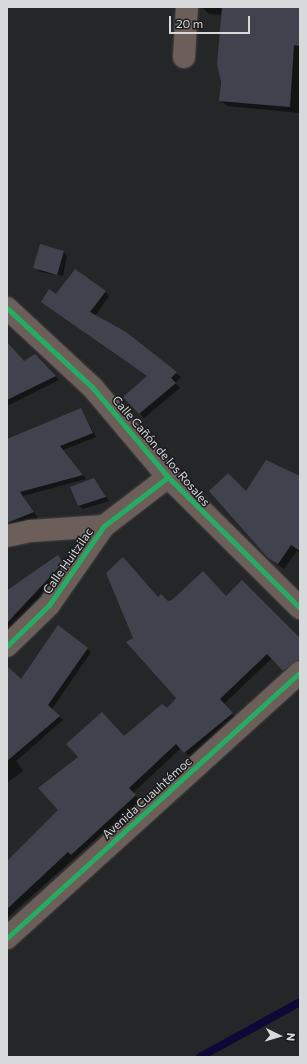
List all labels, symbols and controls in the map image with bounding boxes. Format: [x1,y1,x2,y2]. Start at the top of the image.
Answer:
scale bar [171,8,252,34]
text: 20 m [176,16,203,30]
street label: Calle Cañón de los Rosales [109,393,213,509]
street label: Calle Huitzilac [40,525,96,597]
street label: Avenida Cuauhtémoc [99,754,195,842]
north arrow [259,1016,299,1056]
text: N [285,1032,298,1042]

